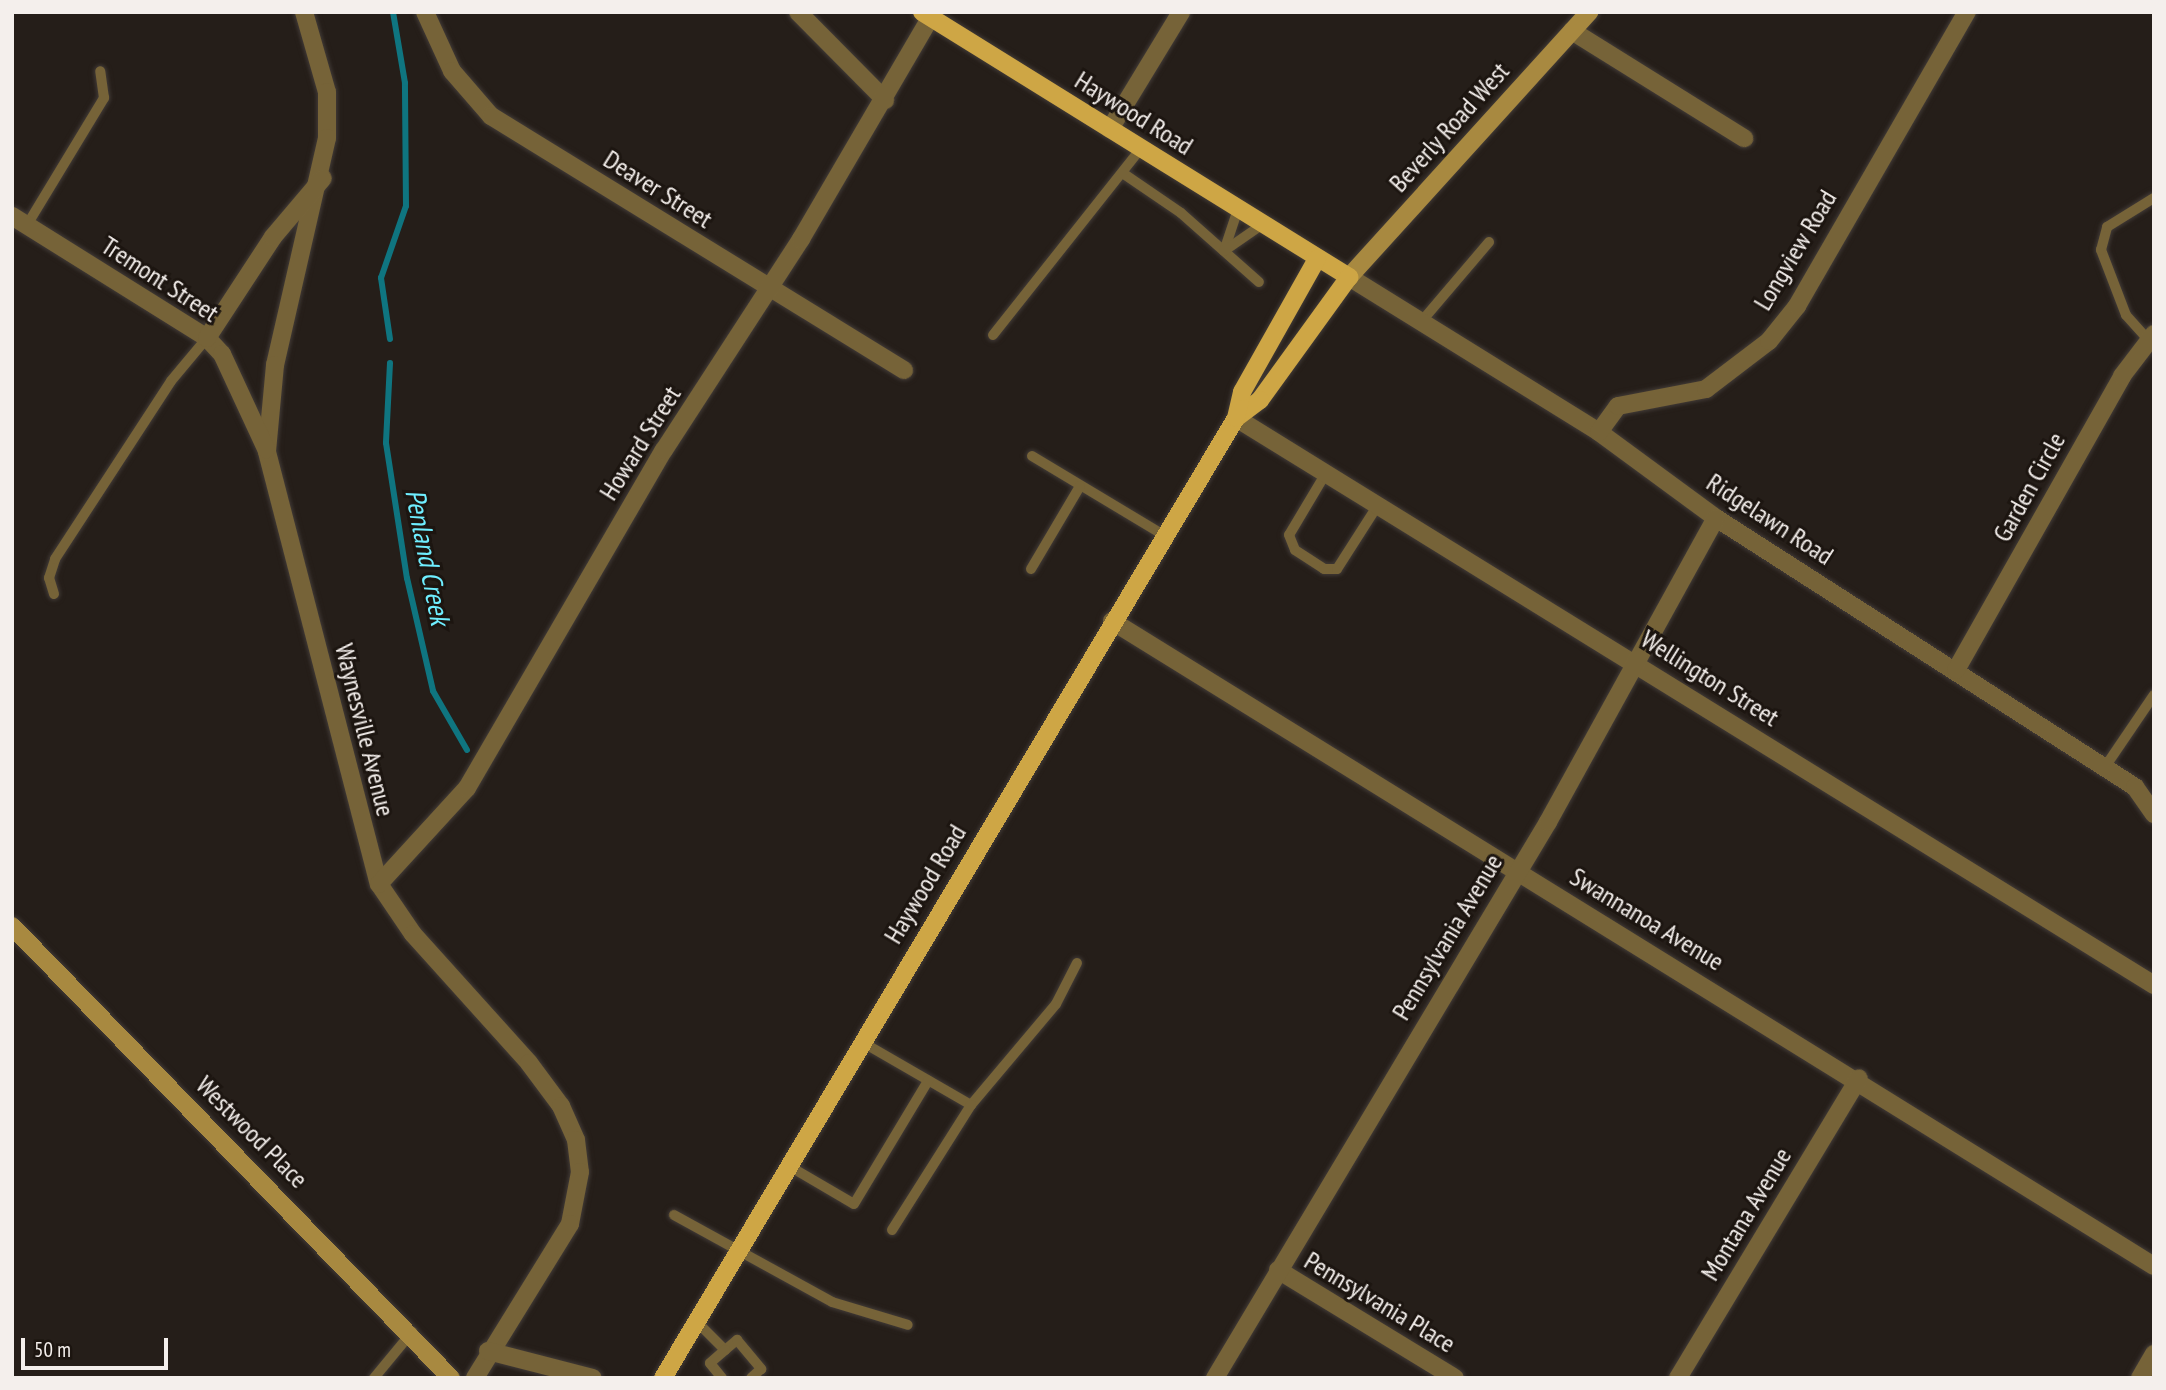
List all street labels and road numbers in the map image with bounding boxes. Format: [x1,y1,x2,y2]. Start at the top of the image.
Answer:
street label: Beverly Road West [1382,55,1516,199]
street label: Haywood Road [1069,65,1199,161]
street label: Deaver Street [598,143,718,235]
street label: Longview Road [1747,184,1843,316]
street label: Tremont Street [96,230,224,328]
street label: Howard Street [593,380,687,506]
street label: Garden Circle [1986,427,2072,547]
street label: Ridgelawn Road [1701,467,1839,571]
street label: Wellington Street [1635,623,1785,733]
street label: Waynesville Avenue [328,640,402,820]
street label: Haywood Road [877,819,973,949]
street label: Pennsylvania Avenue [1385,848,1509,1026]
street label: Swannanoa Avenue [1564,861,1730,977]
street label: Westwood Place [190,1070,314,1194]
street label: Montana Avenue [1694,1142,1798,1286]
street label: Pennsylvania Place [1299,1245,1461,1359]

